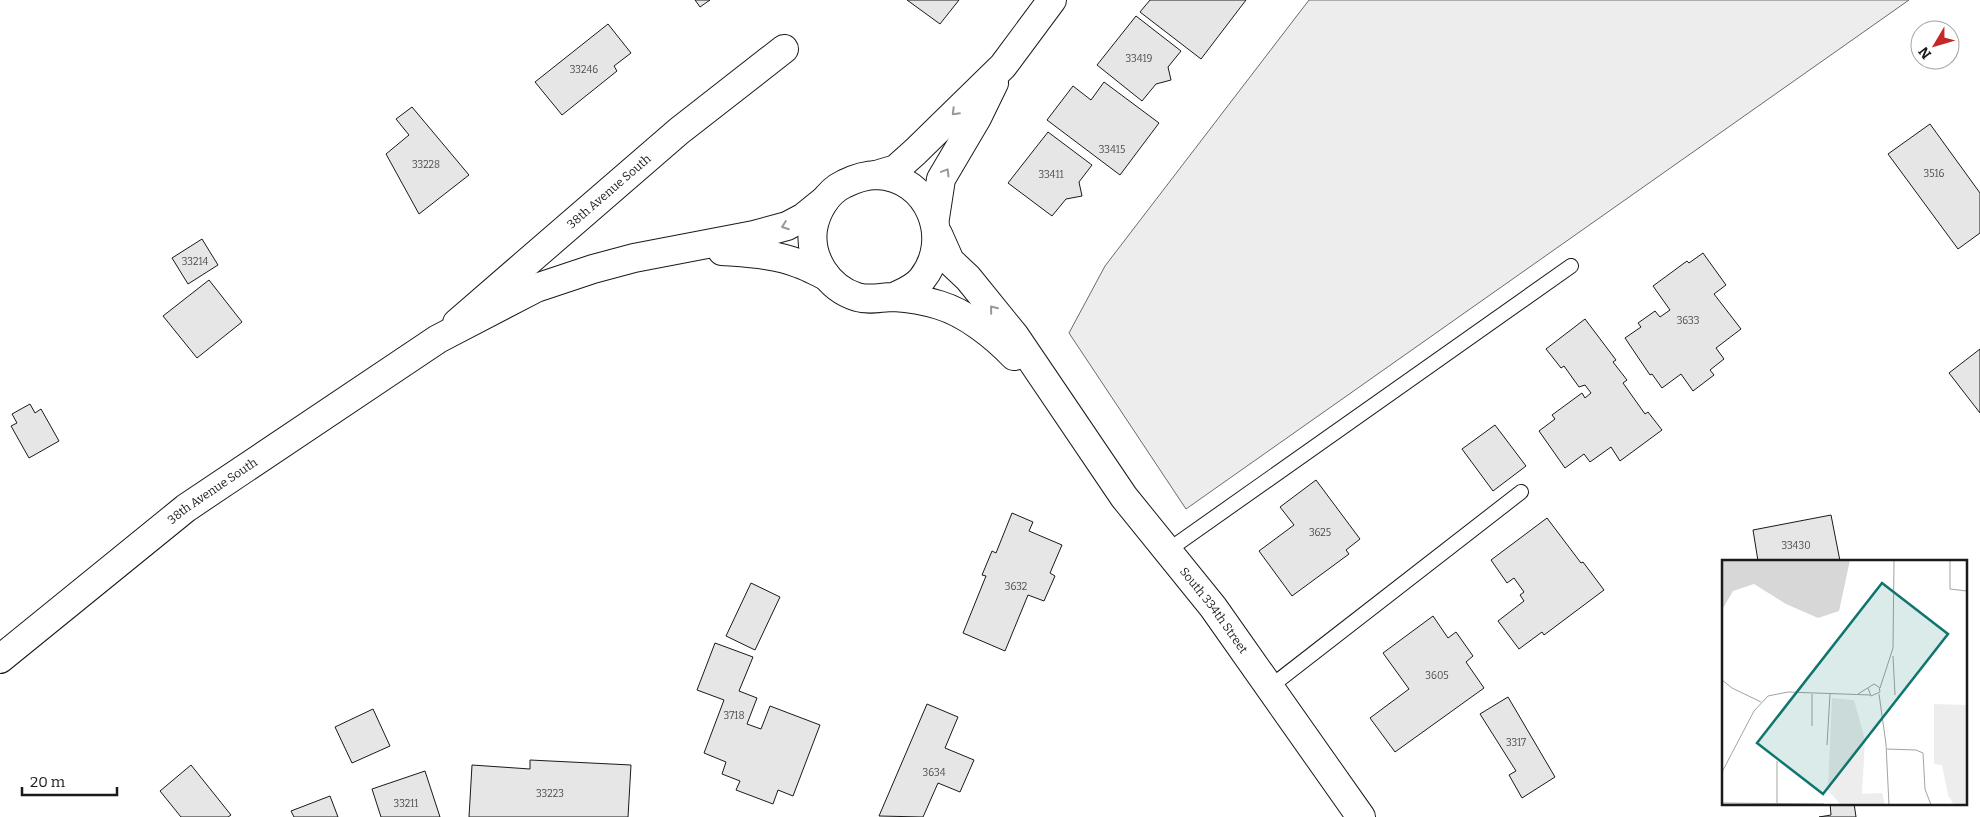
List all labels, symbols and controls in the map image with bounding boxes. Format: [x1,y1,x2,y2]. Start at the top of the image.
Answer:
north arrow [1910,20,1960,70]
text: N [1915,43,1935,62]
house number: 33419 [1126,53,1153,65]
house number: 33246 [570,64,598,76]
one-way arrow [952,106,961,115]
house number: 33415 [1099,144,1125,156]
street label: 38th Avenue South [564,151,654,231]
house number: 33228 [412,159,440,171]
one-way arrow [939,168,949,177]
house number: 3516 [1924,168,1945,180]
house number: 33411 [1038,169,1064,181]
one-way arrow [781,220,789,230]
house number: 33214 [182,256,208,268]
one-way arrow [991,306,999,315]
house number: 3633 [1677,315,1700,327]
street label: 38th Avenue South [165,455,260,527]
house number: 3625 [1309,527,1331,539]
house number: 33430 [1781,540,1811,552]
inset map [1722,560,1968,804]
street label: South 334th Street [1177,565,1251,657]
house number: 3632 [1005,581,1027,593]
house number: 3605 [1425,670,1449,682]
house number: 3718 [724,710,744,722]
house number: 3317 [1506,737,1526,749]
scale bar [22,764,118,796]
house number: 3634 [923,767,946,779]
text: 20 m [30,773,66,791]
house number: 33223 [536,788,564,800]
house number: 33211 [394,798,418,810]

